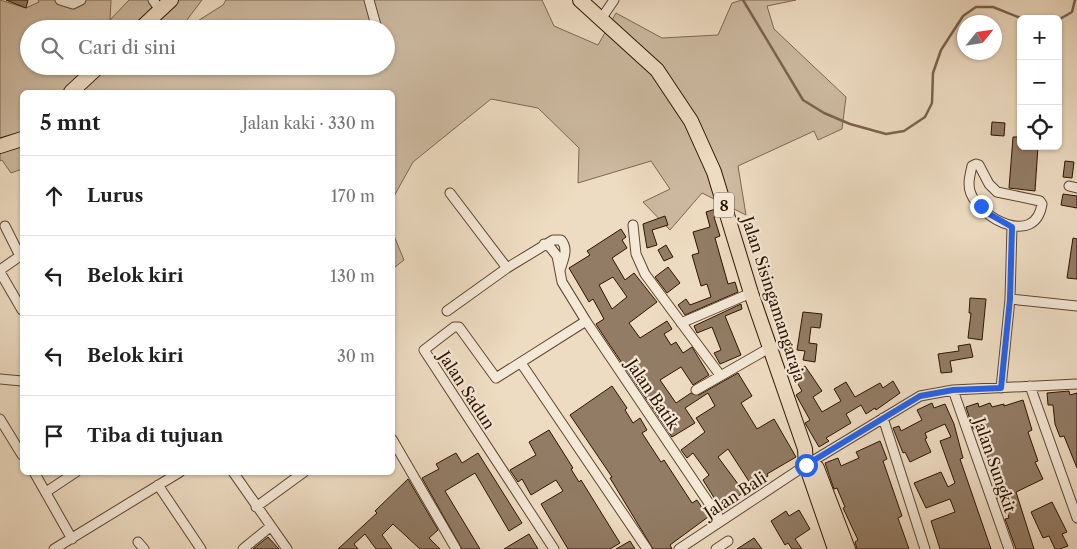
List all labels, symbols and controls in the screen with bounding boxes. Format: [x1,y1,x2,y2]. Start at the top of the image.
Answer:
north arrow [957,15,1002,60]
map controls [1017,15,1062,150]
button: + [1017,15,1062,60]
search box [20,20,395,75]
icon: search [38,34,66,62]
text: Cari di sini [78,36,176,59]
button: − [1017,60,1062,105]
button: locate [1017,105,1062,150]
text: 5 mnt [40,110,101,135]
text: Jalan kaki · 330 m [242,113,375,133]
icon: ahead [40,182,68,210]
text: Lurus [87,184,143,207]
text: 170 m [331,186,375,206]
road number: 8 [714,192,734,218]
route end [970,195,993,218]
street label: Jalan Sisingamangaraja [737,211,810,385]
icon: left [40,262,68,290]
text: Belok kiri [87,264,184,287]
text: 130 m [330,266,375,286]
icon: left [40,342,68,370]
text: Belok kiri [87,344,184,367]
street label: Jalan Sadun [433,345,500,433]
text: 30 m [337,346,375,366]
street label: Jalan Batik [620,352,684,434]
street label: Jalan Sungkit [968,412,1021,515]
icon: arrive [40,422,68,450]
text: Tiba di tujuan [87,424,223,447]
route start [795,454,818,477]
street label: Jalan Bali [697,467,770,524]

